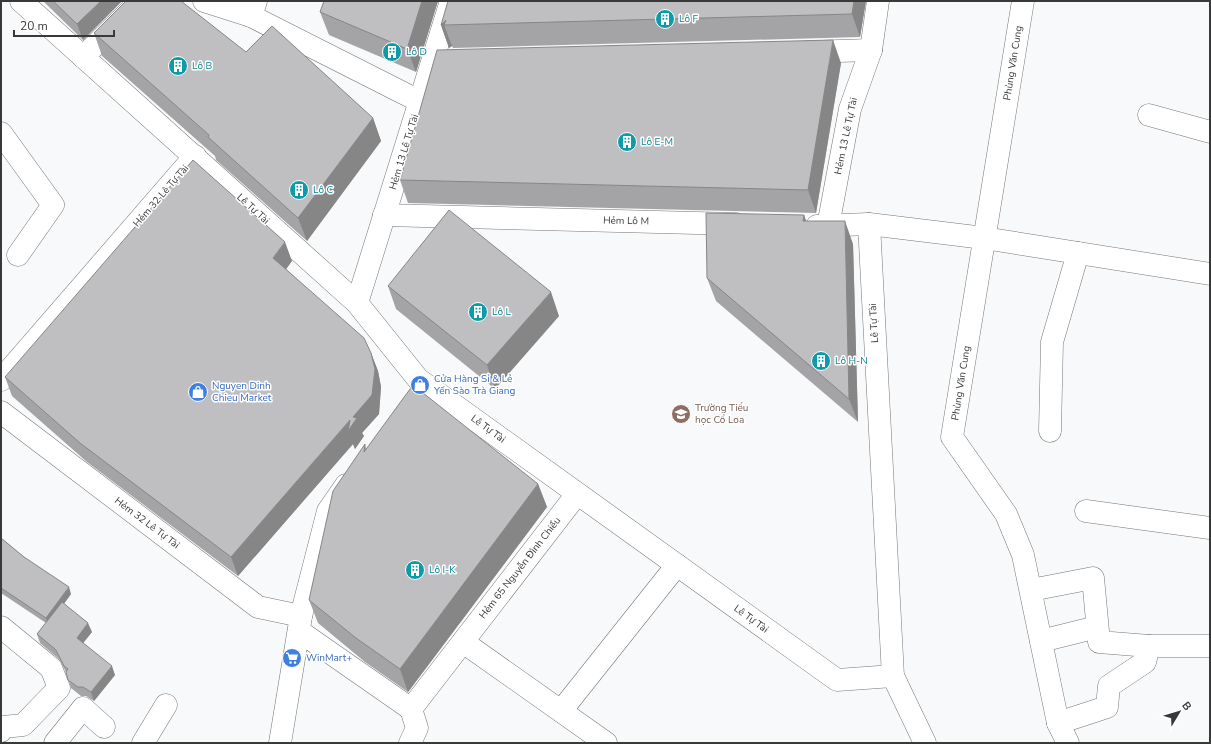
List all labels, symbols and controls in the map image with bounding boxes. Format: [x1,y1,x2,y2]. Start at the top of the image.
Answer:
building icon: Lô F [654,8,676,30]
scale bar [14,12,114,38]
place label: Lô F [679,12,699,26]
text: 20 m [20,18,48,34]
street label: Phùng Văn Cung [1000,25,1026,101]
building icon: Lô D [381,41,403,63]
place label: Lô D [406,45,427,59]
building icon: Lô B [167,55,189,77]
place label: Lô B [192,59,213,73]
street label: Hẻm 13 Lê Tự Tài [831,96,861,176]
street label: Hẻm 13 Lê Tự Tài [386,113,422,191]
building icon: Lô E-M [616,131,638,153]
place label: Lô E-M [641,135,673,149]
street label: Hẻm 32 Lê Tự Tài [130,162,192,230]
building icon: Lô C [288,179,310,201]
place label: Lô C [313,183,334,197]
street label: Lê Tự Tài [234,191,272,227]
street label: Hẻm Lô M [603,214,649,228]
building icon: Lô L [467,301,489,323]
street label: Lê Tự Tài [866,303,882,343]
place label: Lô L [492,305,512,319]
street label: Phùng Văn Cung [948,345,974,421]
building icon: Lô H-N [810,350,832,372]
place label: Lô H-N [835,354,868,368]
place label: Cửa Hàng Sỉ & Lẻ Yến Sào Trà Giang [433,372,516,398]
shop icon: Cửa Hàng Sỉ & Lẻ Yến Sào Trà Giang [409,374,431,396]
place label: Nguyen Dinh Chieu Market [212,379,272,405]
shop icon: Nguyen Dinh Chieu Market [187,381,209,403]
place label: Trường Tiểu học Cổ Loa [695,401,748,427]
school or university icon: Trường Tiểu học Cổ Loa [670,403,692,425]
street label: Lê Tự Tài [468,412,508,446]
street label: Hẻm 32 Lê Tự Tài [112,494,182,552]
street label: Hẻm 65 Nguyễn Đình Chiểu [476,514,564,622]
building icon: Lô I-K [404,559,426,581]
place label: Lô I-K [429,563,456,577]
street label: Lê Tự Tài [731,602,771,636]
supermarket icon: WinMart+ [281,647,303,669]
place label: WinMart+ [306,651,352,665]
north arrow [1159,692,1199,732]
text: B [1178,699,1195,714]

